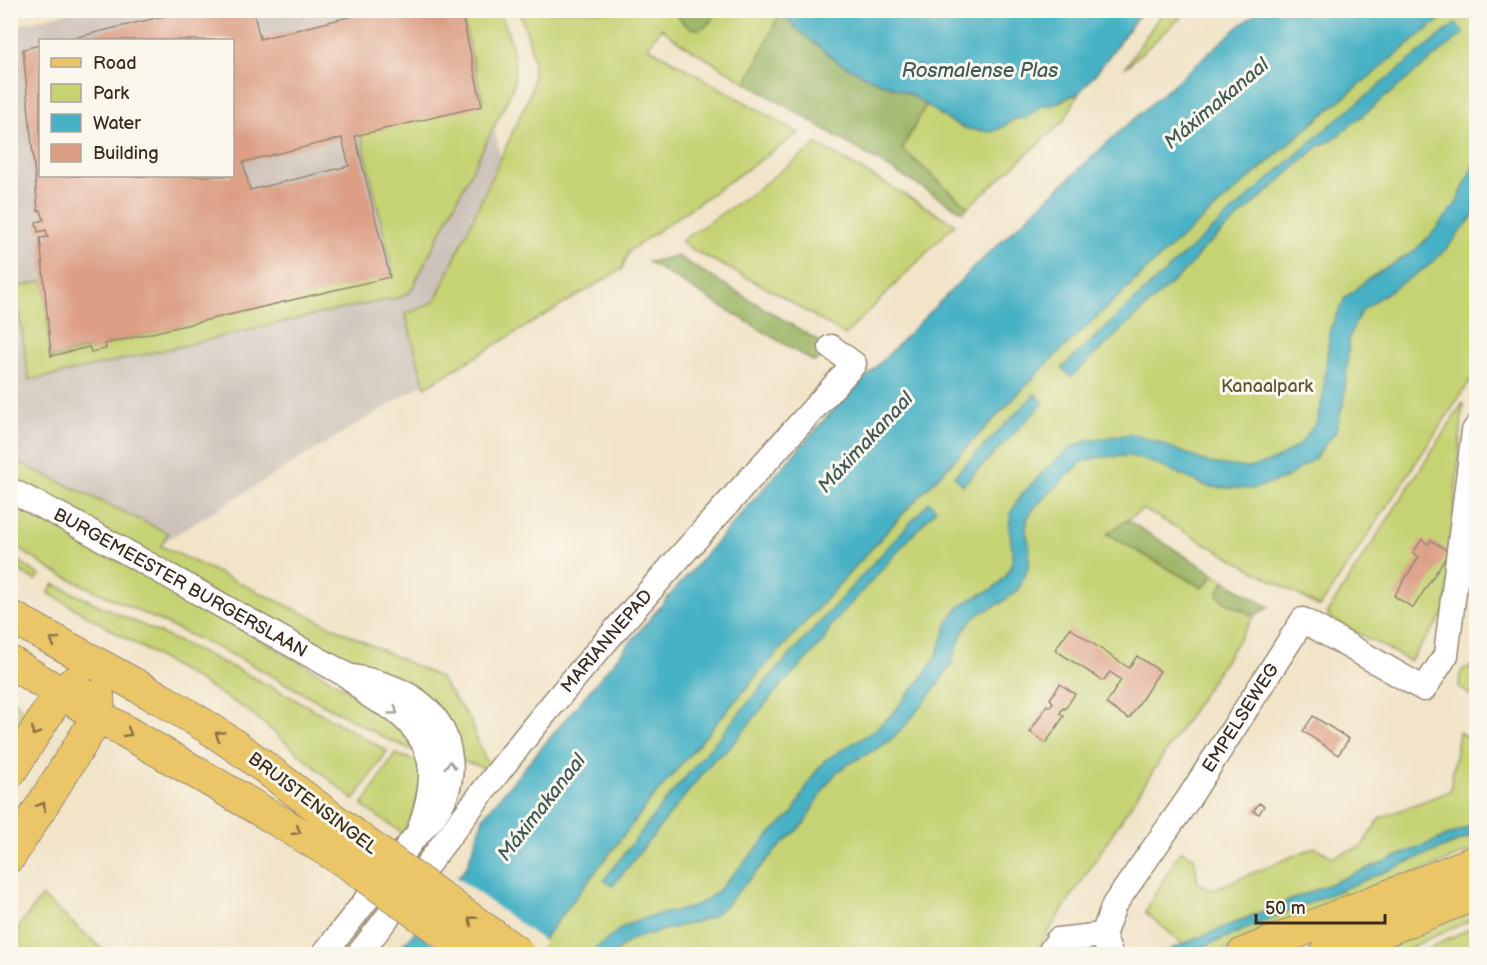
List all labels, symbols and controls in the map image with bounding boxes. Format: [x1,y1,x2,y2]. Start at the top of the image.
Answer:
legend [39,39,234,177]
water label: Máximakanaal [1159,52,1275,155]
text: Road [93,53,137,74]
water label: Rosmalense Plas [902,59,1058,83]
text: Park [93,83,129,104]
text: Water [93,113,141,134]
text: Building [93,143,159,164]
park label: Kanaalpark [1221,376,1313,397]
water label: Máximakanaal [813,386,920,498]
street label: BURGEMEESTER BURGERSLAAN [50,504,311,662]
street label: MARIANNEPAD [557,586,657,697]
one-way arrow [50,637,60,648]
street label: EMPELSEWEG [1198,660,1283,777]
one-way arrow [388,704,399,715]
one-way arrow [32,726,43,737]
one-way arrow [122,726,132,737]
one-way arrow [215,731,226,742]
street label: BRUISTENSINGEL [244,748,382,859]
water label: Máximakanaal [492,748,592,866]
one-way arrow [444,760,456,769]
one-way arrow [34,802,46,812]
one-way arrow [291,824,301,836]
scale bar [1256,887,1385,925]
text: 50 m [1265,898,1306,919]
one-way arrow [467,916,478,927]

